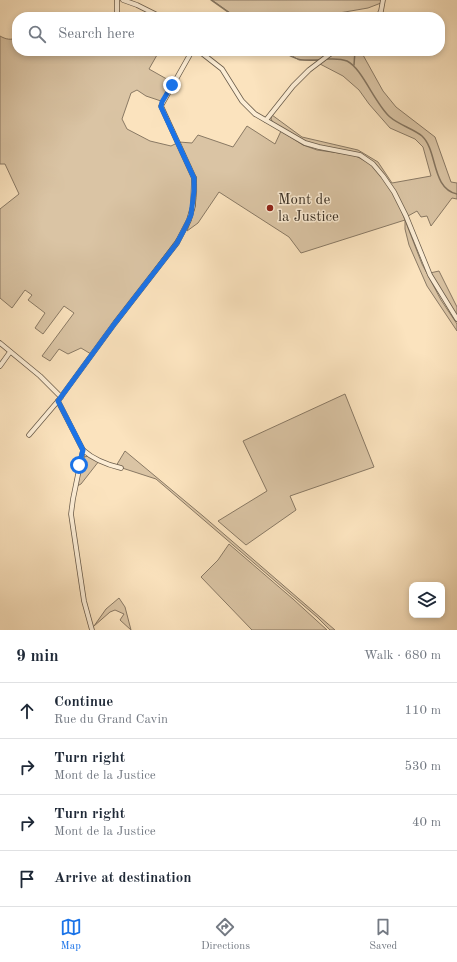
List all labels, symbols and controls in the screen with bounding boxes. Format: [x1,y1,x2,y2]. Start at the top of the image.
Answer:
search box [12,12,445,56]
icon: search [26,23,48,45]
text: Search here [58,27,135,42]
route end [163,76,181,94]
place label: Mont de la Justice [278,193,339,225]
marker: Mont de la Justice [265,203,275,213]
route start [70,456,88,474]
map controls [409,582,445,618]
button: layers [409,582,445,618]
text: 9 min [16,648,59,665]
text: Walk · 680 m [364,649,441,662]
text: Continue [54,695,113,710]
icon: ahead [16,700,38,722]
text: 110 m [404,704,441,717]
text: Rue du Grand Cavin [54,713,168,726]
text: Turn right [54,751,125,766]
icon: right [16,756,38,778]
text: 530 m [404,760,441,773]
text: Mont de la Justice [54,769,156,782]
text: Turn right [54,807,125,822]
icon: right [16,812,38,834]
text: 40 m [412,816,441,829]
text: Mont de la Justice [54,825,156,838]
icon: arrive [16,868,38,890]
text: Arrive at destination [54,871,192,886]
tab: Map [60,916,82,954]
tab: Directions [201,916,250,954]
tab: Saved [369,916,397,954]

